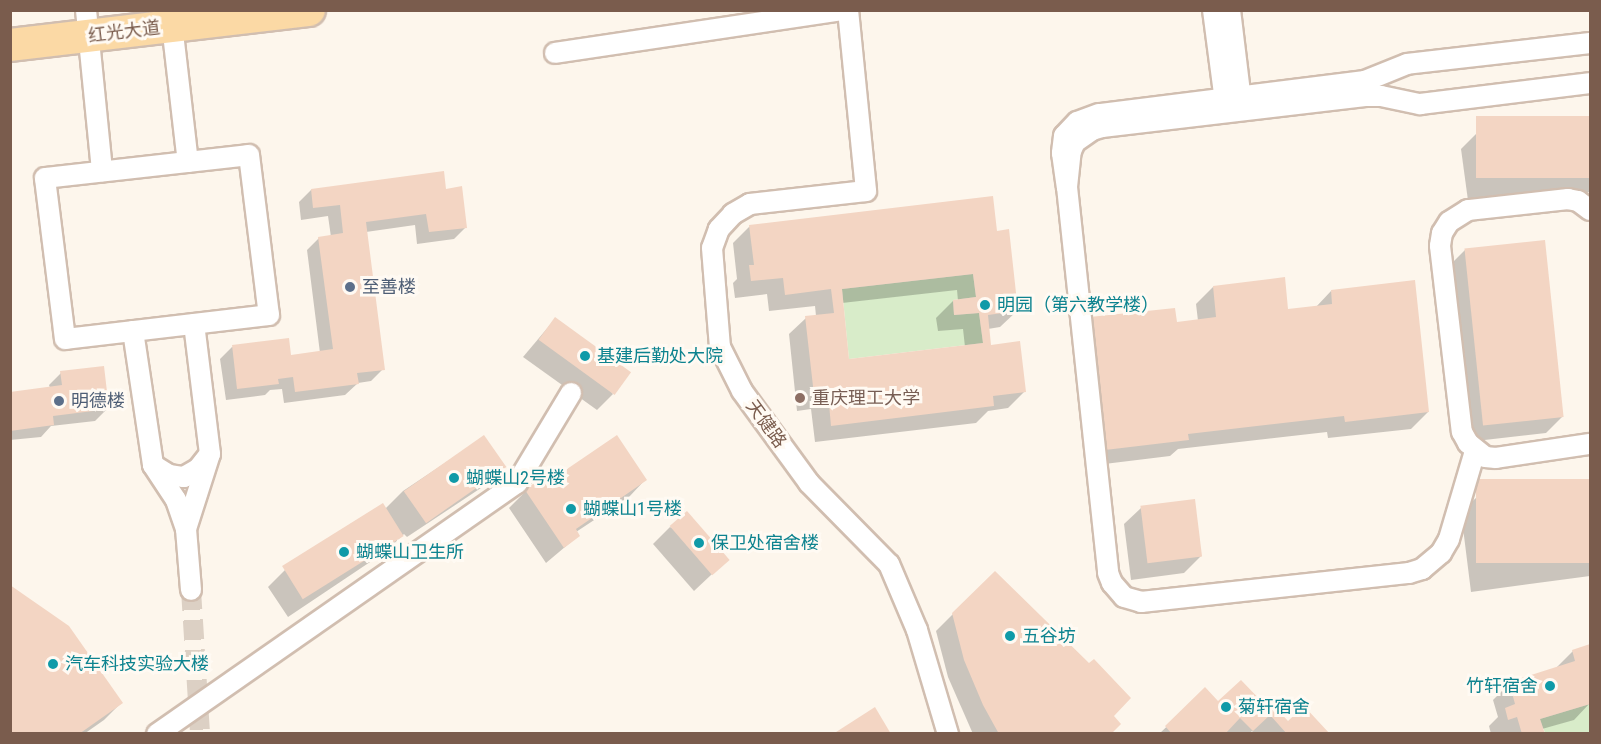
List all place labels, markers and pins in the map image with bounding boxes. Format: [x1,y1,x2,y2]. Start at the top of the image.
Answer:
place label: 至善楼 [362,276,416,298]
marker: 至善楼 [343,280,357,294]
place label: 明园（第六教学楼） [997,294,1159,316]
marker: 明园（第六教学楼） [978,298,992,312]
place label: 基建后勤处大院 [597,345,723,367]
marker: 基建后勤处大院 [578,349,592,363]
place label: 重庆理工大学 [812,387,920,409]
place label: 明德楼 [71,390,125,412]
marker: 重庆理工大学 [793,391,807,405]
marker: 明德楼 [52,394,66,408]
place label: 蝴蝶山2号楼 [466,467,565,489]
marker: 蝴蝶山2号楼 [447,471,461,485]
place label: 蝴蝶山1号楼 [583,498,682,520]
marker: 蝴蝶山1号楼 [564,502,578,516]
place label: 保卫处宿舍楼 [711,532,819,554]
marker: 保卫处宿舍楼 [692,536,706,550]
place label: 蝴蝶山卫生所 [356,541,464,563]
marker: 蝴蝶山卫生所 [337,545,351,559]
place label: 五谷坊 [1022,625,1076,647]
marker: 五谷坊 [1003,629,1017,643]
place label: 汽车科技实验大楼 [65,653,209,675]
marker: 汽车科技实验大楼 [46,657,60,671]
place label: 竹轩宿舍 [1466,675,1538,697]
marker: 竹轩宿舍 [1543,679,1557,693]
place label: 菊轩宿舍 [1238,696,1310,718]
marker: 菊轩宿舍 [1219,700,1233,714]

